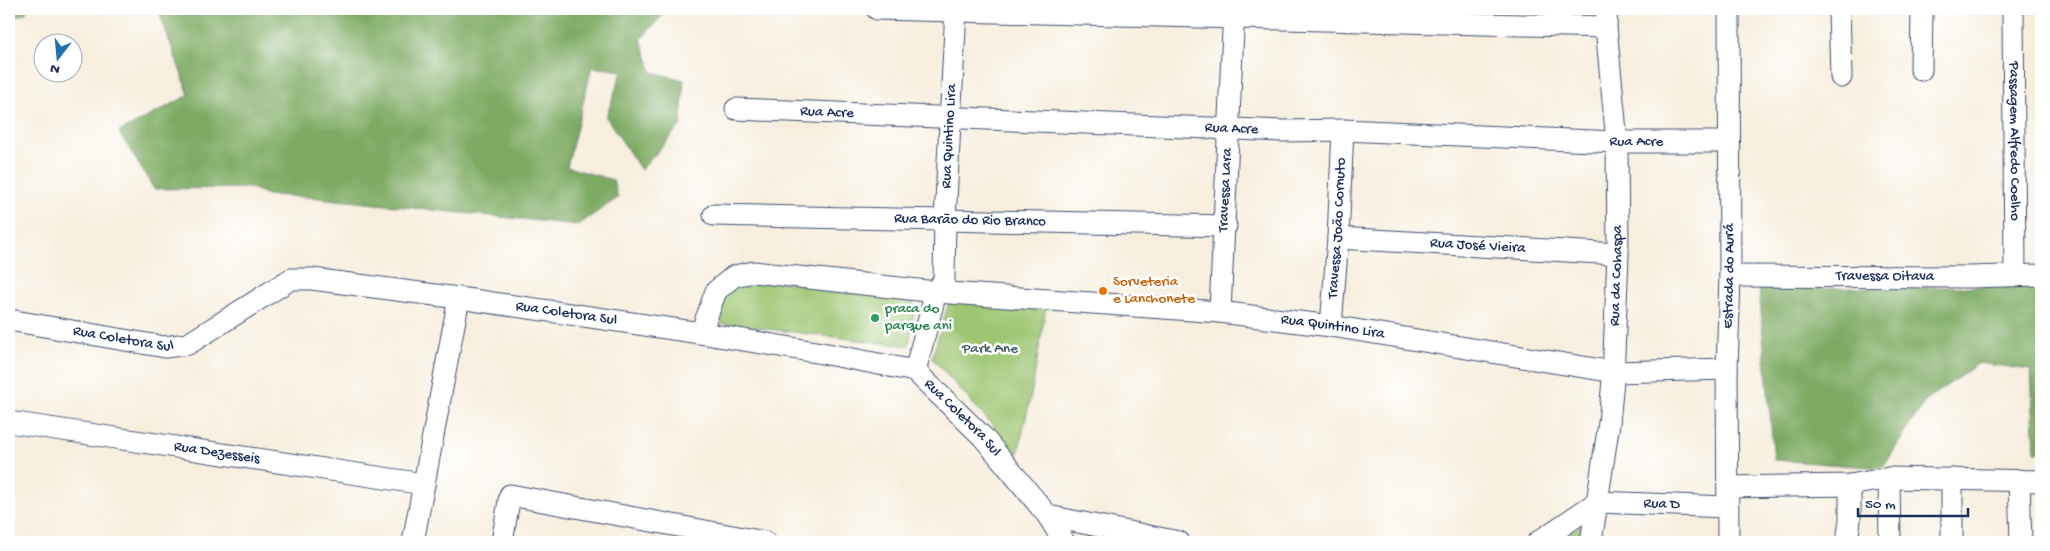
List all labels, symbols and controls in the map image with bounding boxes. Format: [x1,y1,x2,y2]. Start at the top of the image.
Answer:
north arrow [32,32,82,82]
text: N [48,59,62,78]
street label: Passagem Alfredo Coelho [2004,60,2024,221]
street label: Rua Quintino Lira [938,83,961,189]
street label: Rua Acre [800,103,854,123]
street label: Rua Acre [1204,119,1259,139]
street label: Rua Acre [1609,133,1663,151]
street label: Travessa Lara [1215,147,1237,234]
street label: Travessa João Cornuto [1324,157,1351,301]
street label: Rua Barão do Rio Branco [894,210,1046,231]
street label: Estrada do Aurá [1719,223,1739,329]
street label: Rua da Cohaspa [1606,224,1627,326]
street label: Rua José Vieira [1430,234,1527,258]
street label: Travessa Oitava [1835,267,1935,286]
place label: Sorveteria e Lanchonete [1113,273,1195,308]
marker: Sorveteria e Lanchonete [1097,285,1109,297]
street label: Rua Coletora Sul [514,297,618,330]
place label: praca do parque ani [884,300,952,335]
street label: Rua Quintino Lira [1280,311,1387,344]
marker: praca do parque ani [869,312,881,324]
street label: Rua Coletora Sul [71,322,175,356]
park label: Park Ane [961,340,1018,358]
street label: Rua Coletora Sul [920,375,1005,460]
street label: Rua Dezesseis [173,438,261,468]
scale bar [1858,486,1968,518]
street label: Rua D [1643,495,1681,514]
text: 50 m [1865,496,1896,514]

